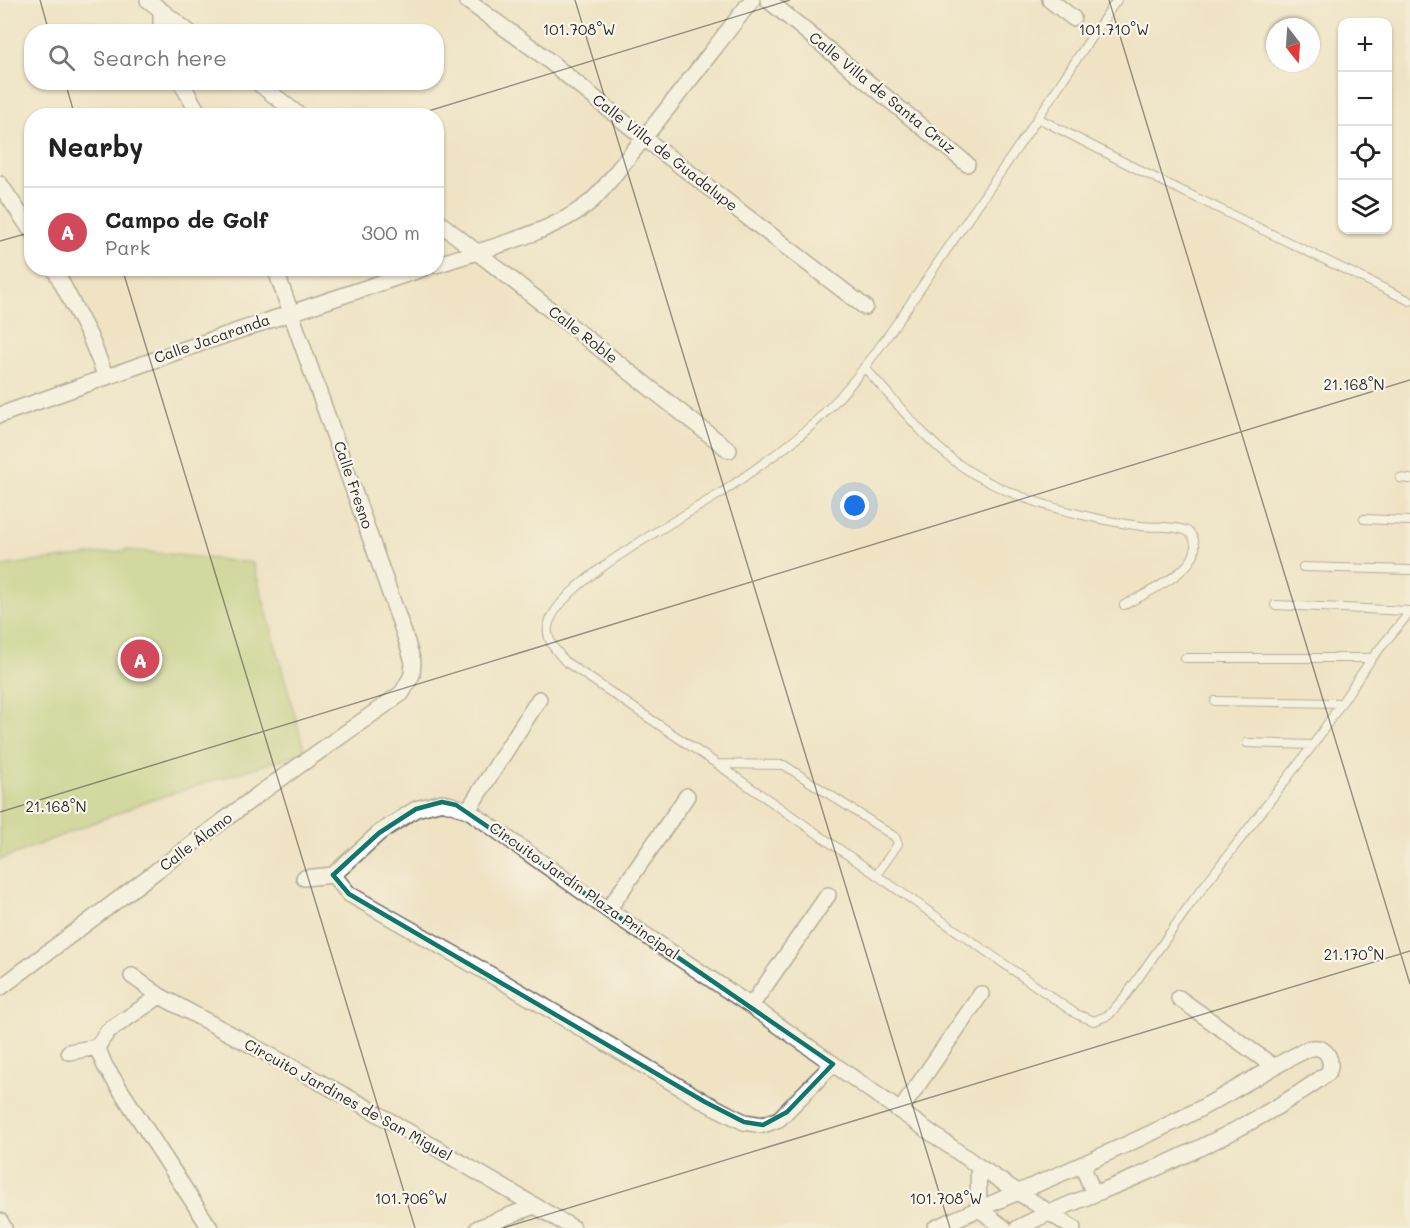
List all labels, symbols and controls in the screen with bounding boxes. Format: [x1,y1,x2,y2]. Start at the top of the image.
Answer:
north arrow [1266,18,1320,72]
map controls [1338,18,1392,234]
button: + [1338,18,1392,72]
text: 101.708°W [543,19,615,39]
text: 101.710°W [1079,19,1149,39]
search box [24,24,444,90]
street label: Calle Villa de Santa Cruz [805,27,960,158]
icon: search [45,41,78,74]
text: Search here [93,43,227,72]
button: − [1338,72,1392,126]
street label: Calle Villa de Guadalupe [589,89,742,215]
button: locate [1338,126,1392,180]
text: Nearby [48,130,143,164]
button: layers [1338,180,1392,234]
text: Campo de Golf [105,205,268,234]
text: A [61,219,74,245]
text: 300 m [361,219,420,245]
text: Park [105,234,150,260]
street label: Calle Roble [545,301,622,368]
street label: Calle Jacaranda [151,309,272,367]
text: 21.168°N [1323,374,1385,394]
street label: Calle Fresno [330,438,378,531]
your location [840,491,869,520]
pin: A [120,636,160,682]
text: 21.168°N [25,796,87,816]
street label: Calle Álamo [155,807,236,875]
street label: Circuito Jardín Plaza Principal [486,817,683,964]
text: 21.170°N [1324,944,1384,964]
street label: Circuito Jardines de San Miguel [241,1034,456,1165]
text: 101.706°W [375,1188,447,1208]
text: 101.708°W [910,1188,982,1208]

